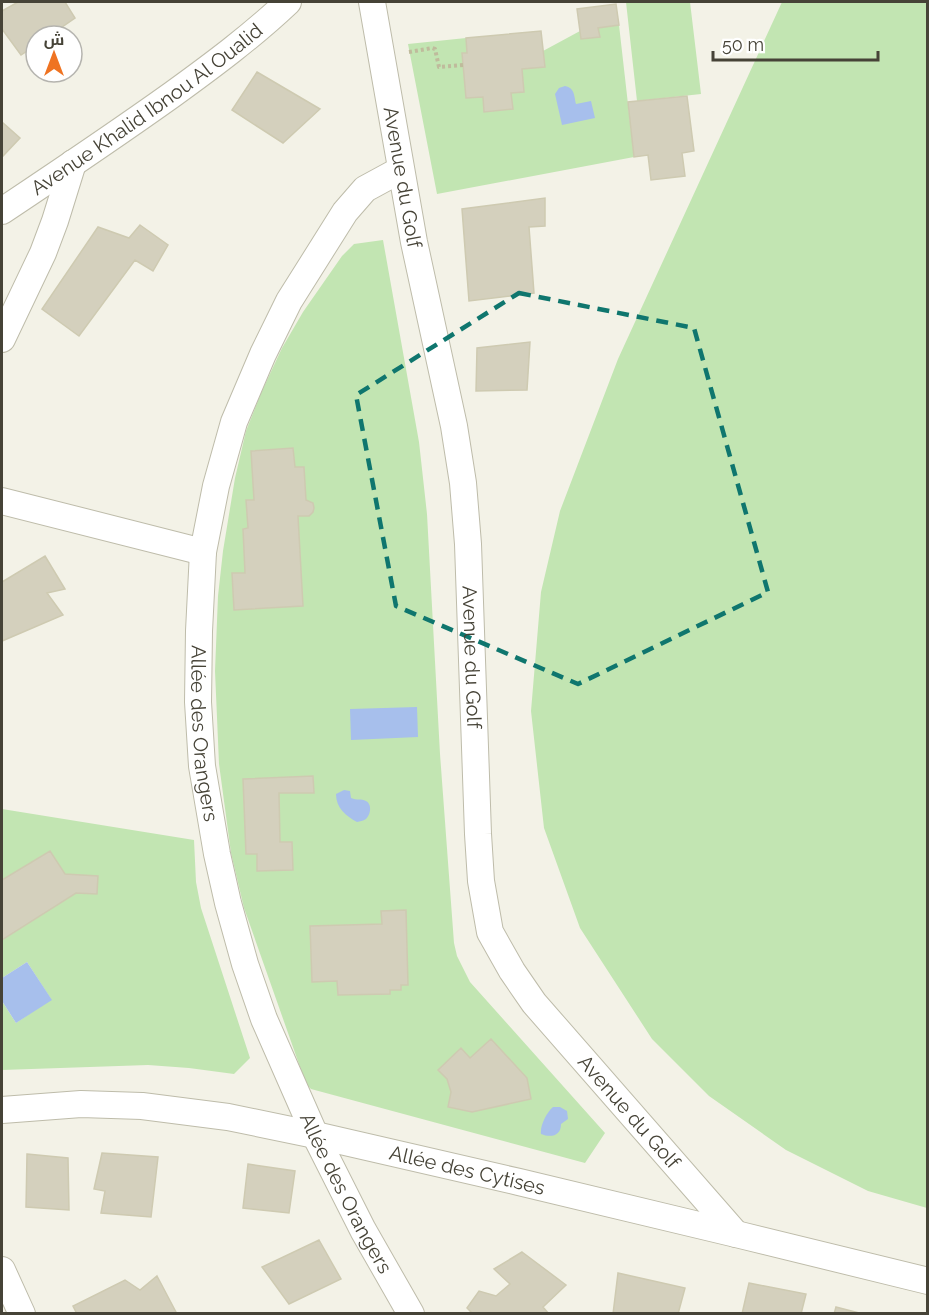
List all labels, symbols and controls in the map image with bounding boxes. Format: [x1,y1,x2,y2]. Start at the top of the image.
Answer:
street label: Avenue Khalid Ibnou Al Oualid [26,18,267,200]
north arrow [24,24,84,84]
scale bar [713,24,878,62]
text: ش [44,30,64,49]
text: 50 m [722,34,764,55]
street label: Avenue du Golf [379,105,427,252]
street label: Avenue du Golf [457,585,486,730]
street label: Allée des Orangers [186,645,223,824]
street label: Avenue du Golf [573,1050,686,1175]
street label: Allée des Orangers [295,1109,397,1278]
street label: Allée des Cytises [387,1141,547,1200]

